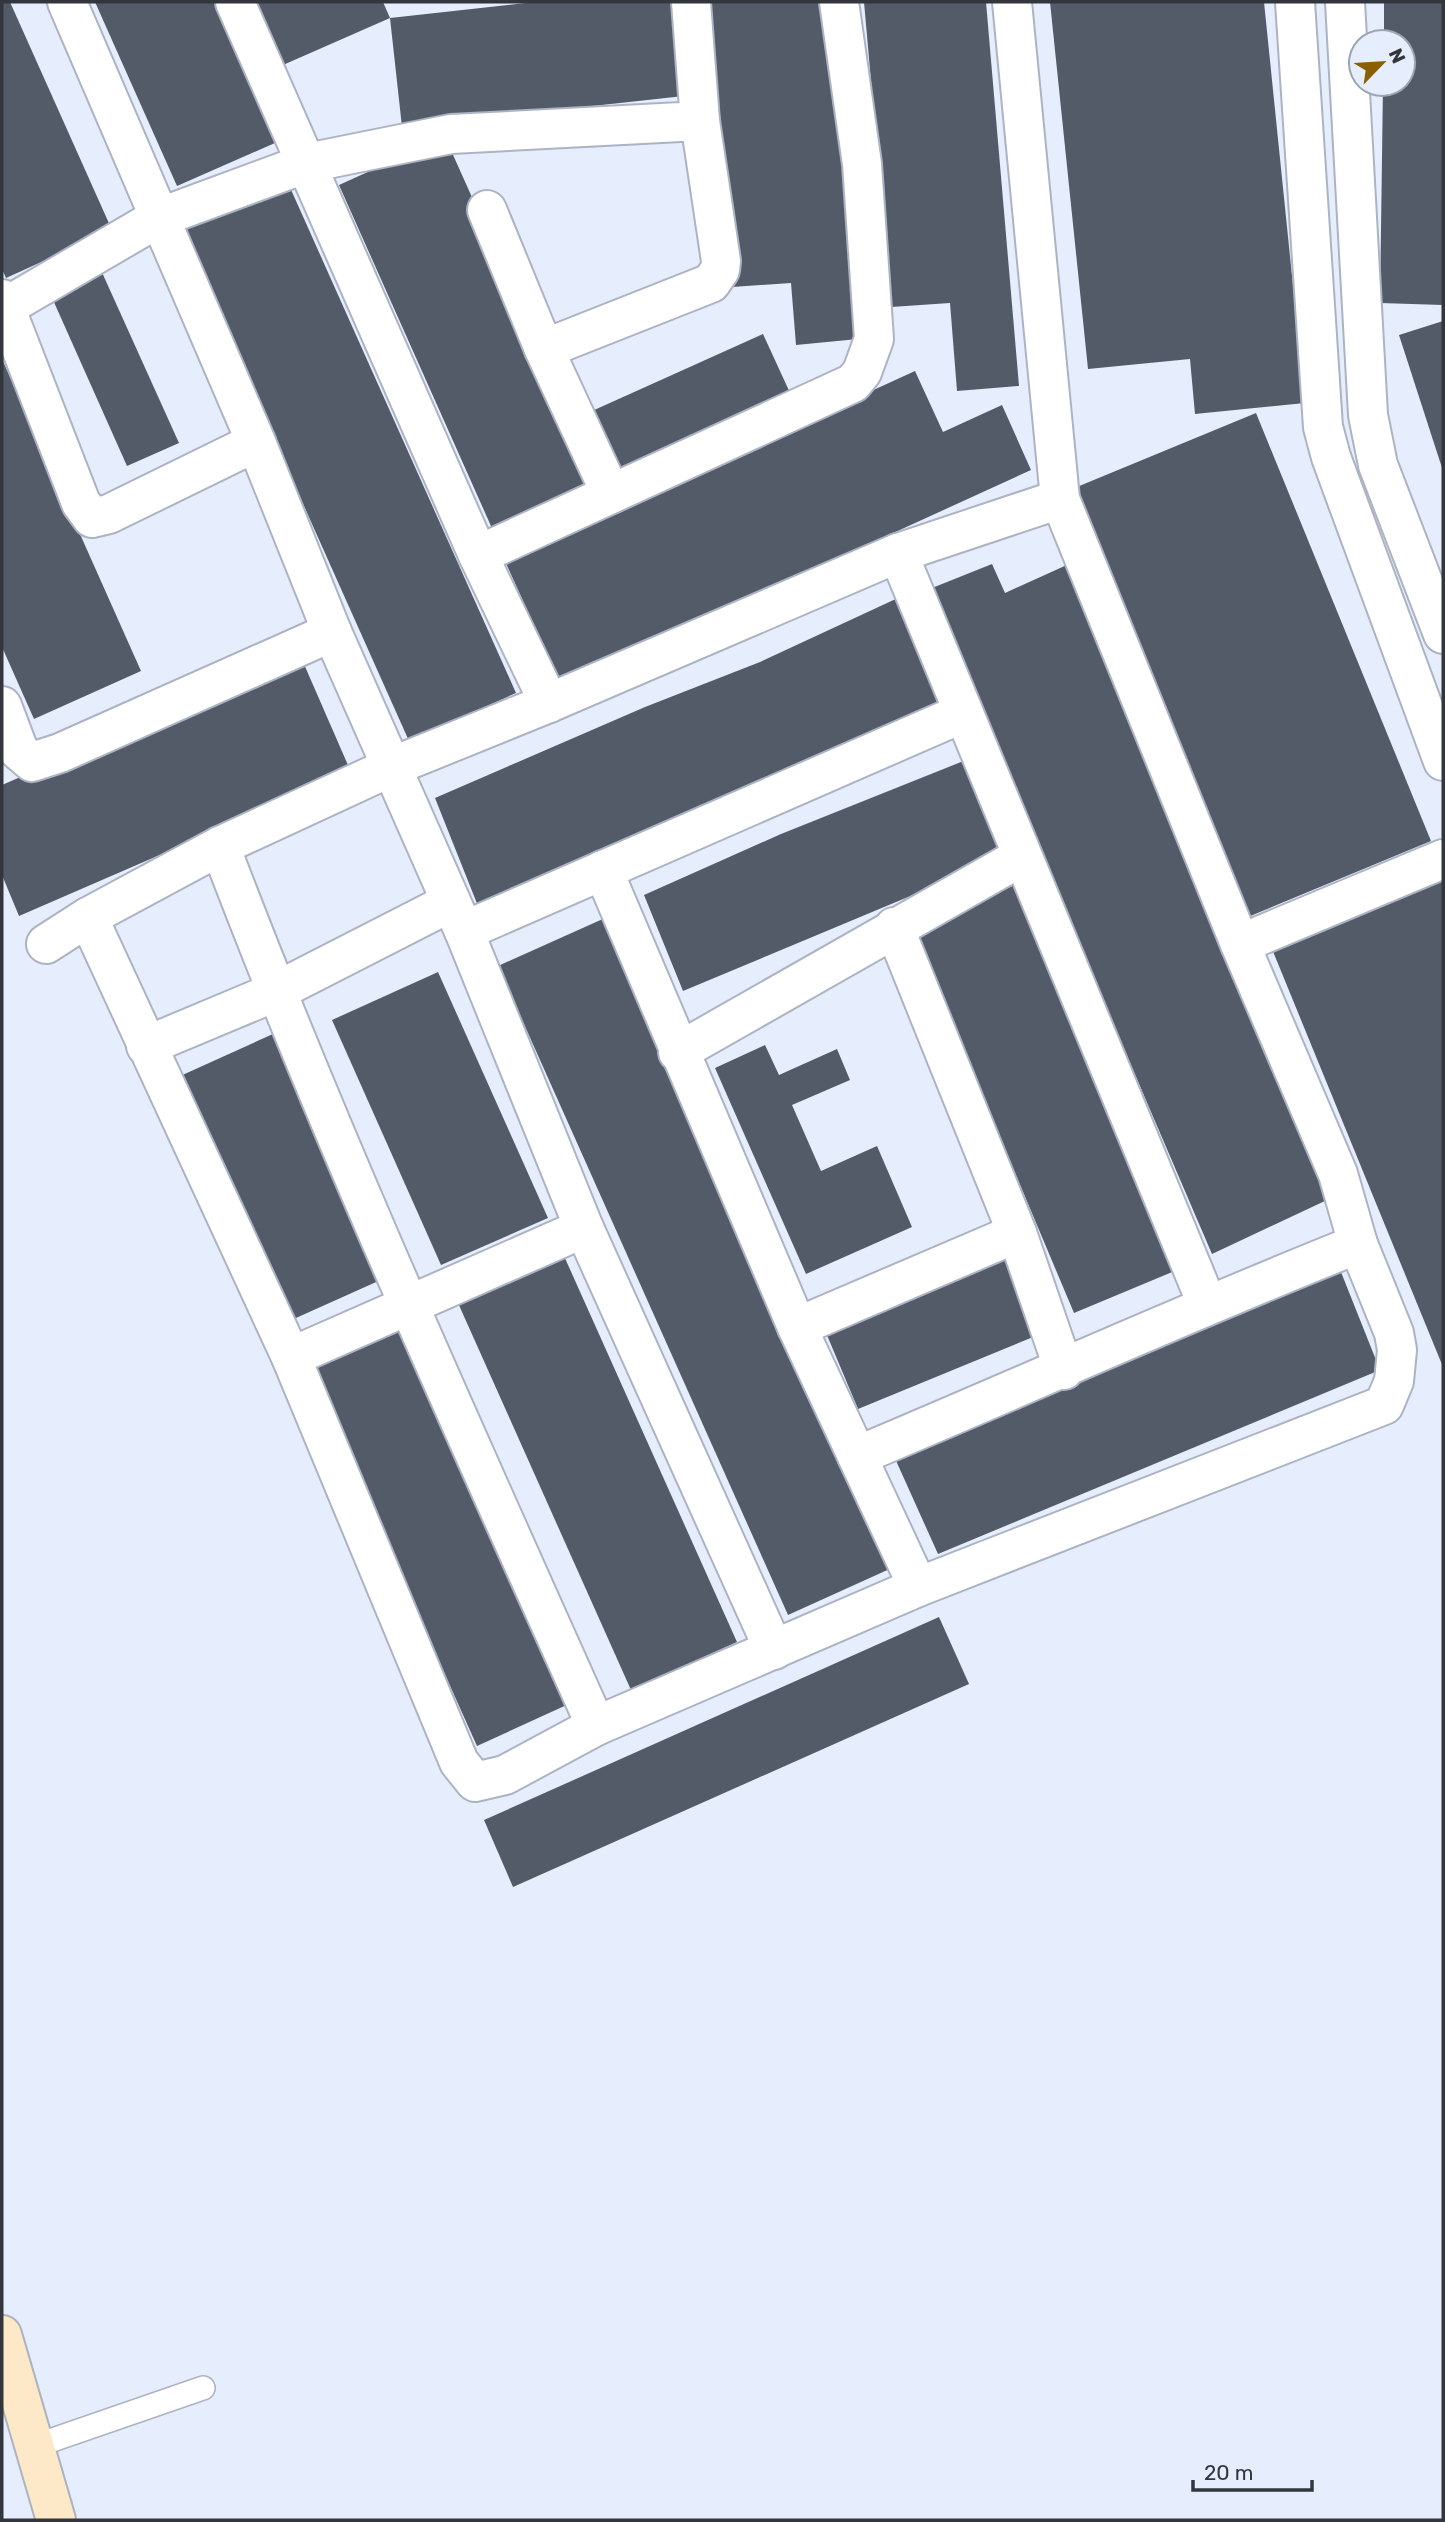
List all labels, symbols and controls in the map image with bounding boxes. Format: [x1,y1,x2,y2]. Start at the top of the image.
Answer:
north arrow [1347,28,1417,98]
text: N [1384,45,1410,67]
scale bar [1193,2448,1312,2492]
text: 20 m [1204,2460,1253,2485]

